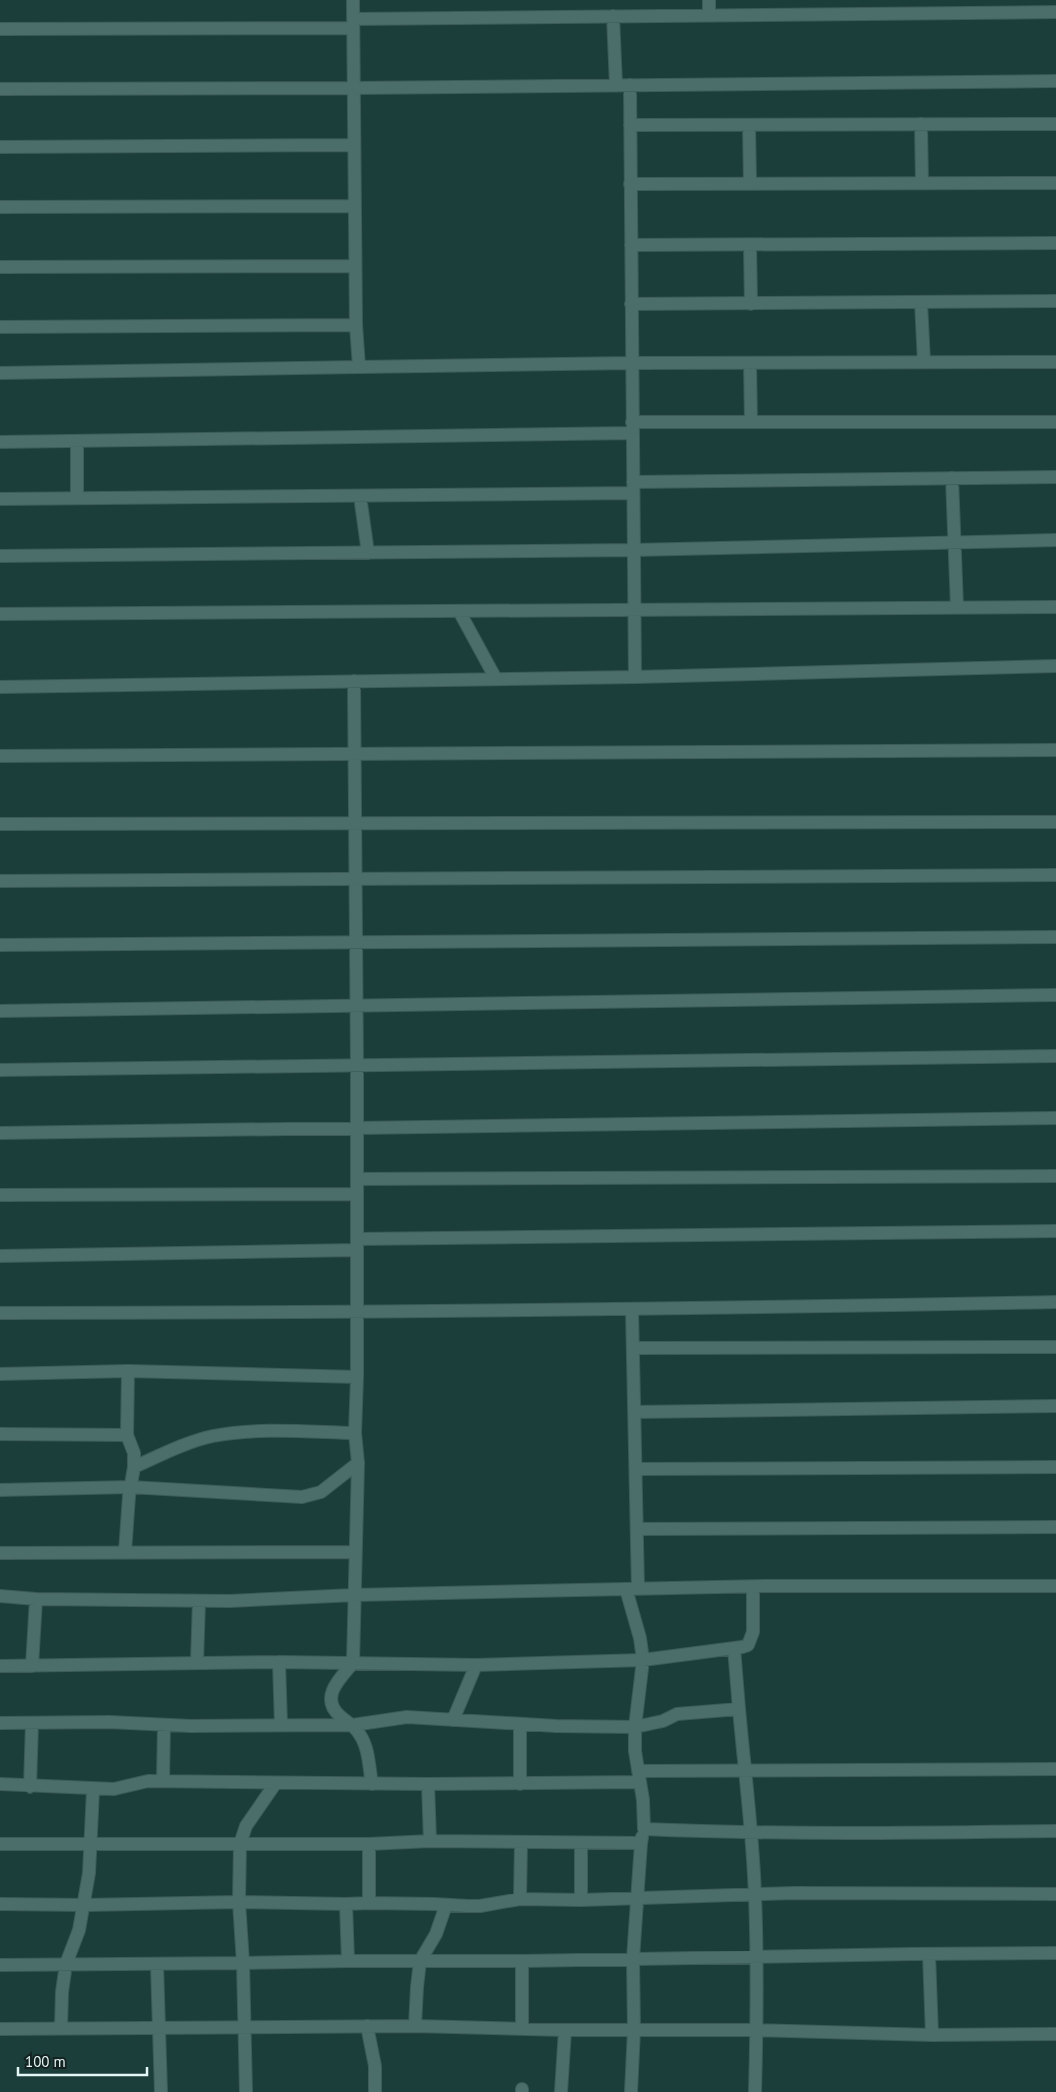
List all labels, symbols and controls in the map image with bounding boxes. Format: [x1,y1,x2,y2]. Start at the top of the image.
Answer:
scale bar [18,2044,146,2076]
text: 100 m [25,2052,66,2071]

